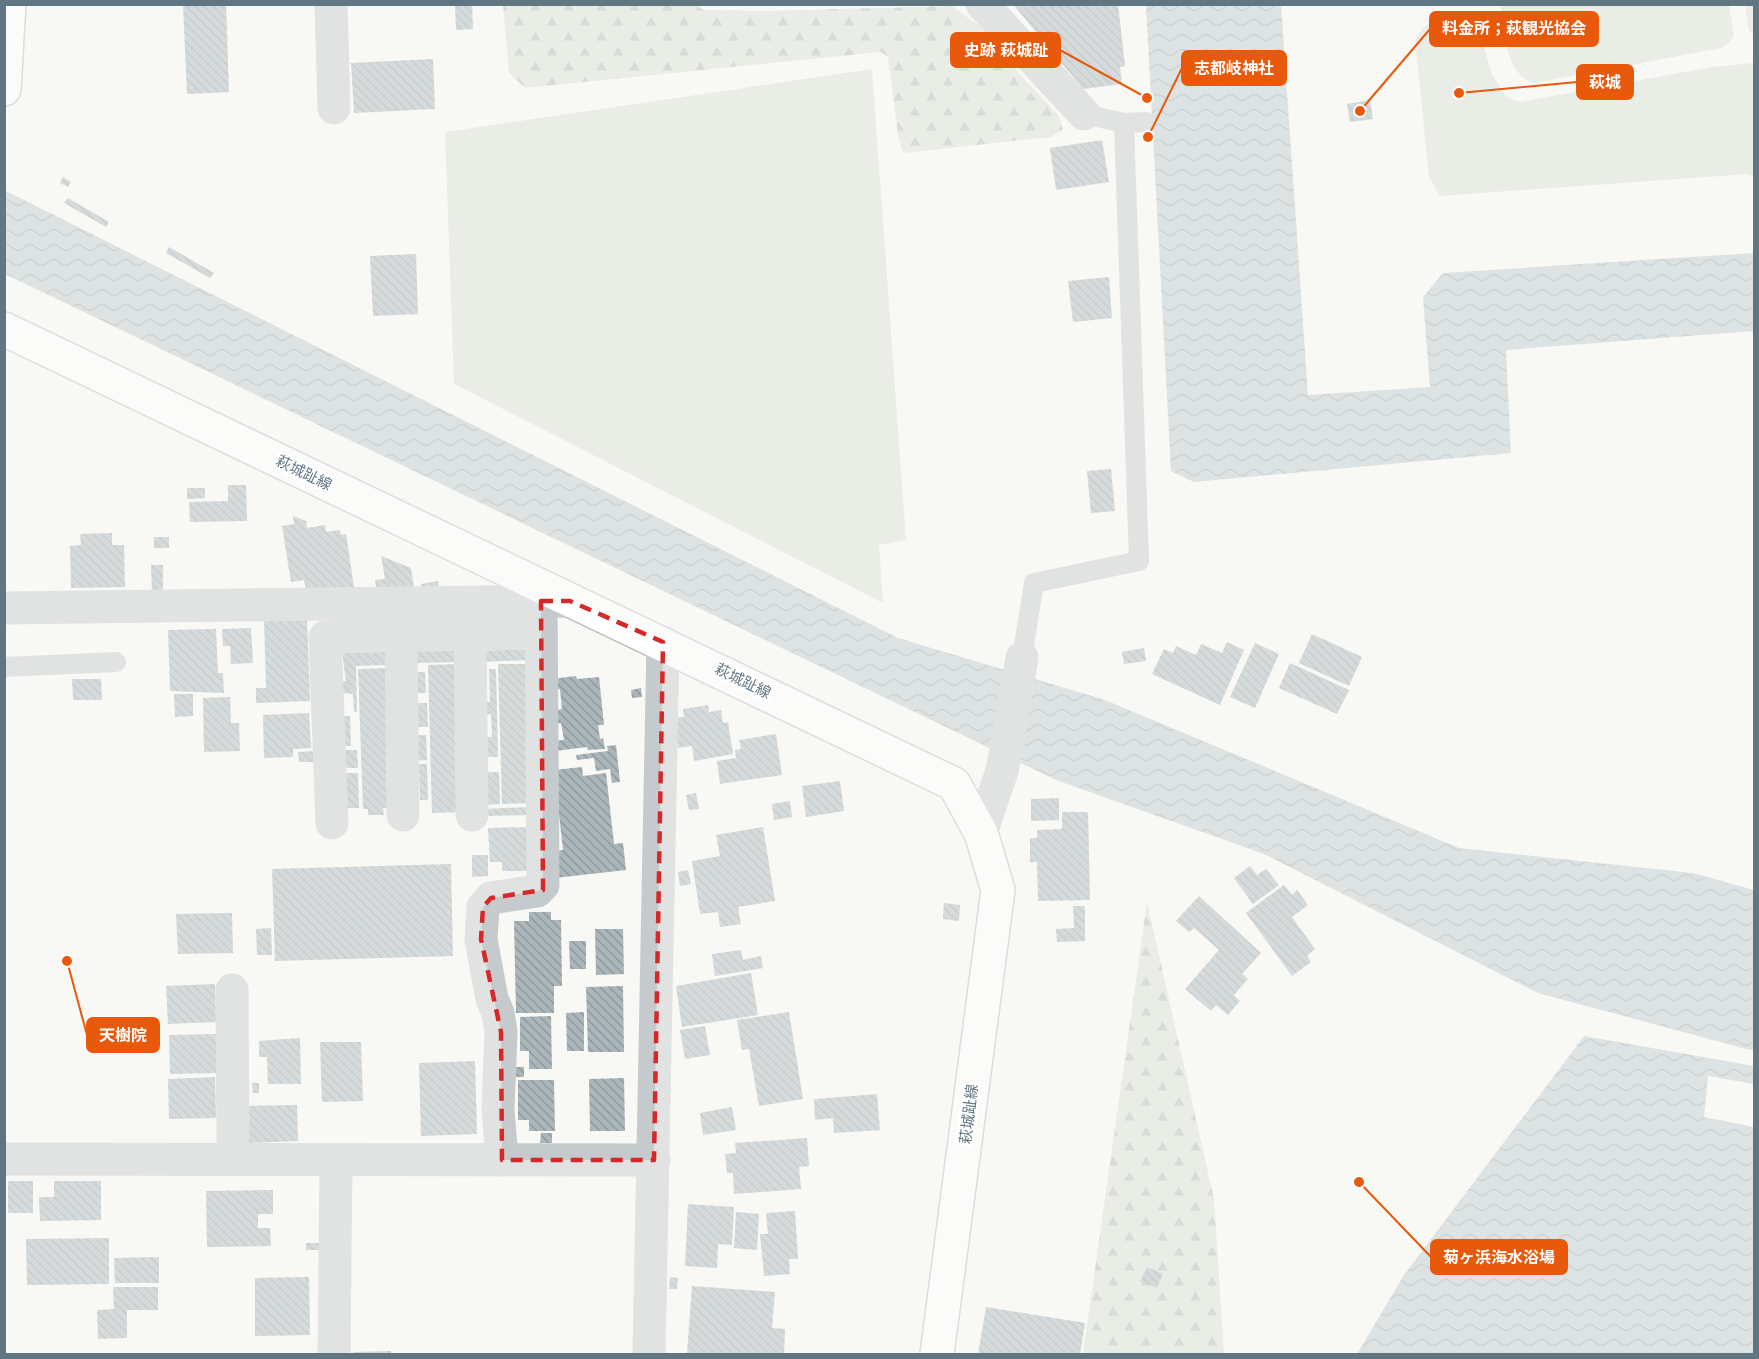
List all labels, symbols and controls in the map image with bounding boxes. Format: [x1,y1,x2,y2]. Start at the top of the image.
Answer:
callout: 料金所；萩観光協会 [1430,12,1598,46]
text: 料金所；萩観光協会 [1442,18,1586,40]
callout: 史跡 萩城趾 [951,33,1060,67]
text: 史跡 萩城趾 [964,40,1048,62]
callout: 志都岐神社 [1182,51,1286,85]
text: 志都岐神社 [1194,58,1274,80]
callout: 萩城 [1577,65,1633,99]
text: 萩城 [1589,72,1621,94]
street label: 萩城趾線 [273,451,335,495]
street label: 萩城趾線 [712,659,774,703]
callout: 天樹院 [87,1018,159,1052]
text: 天樹院 [99,1025,147,1047]
street label: 萩城趾線 [955,1083,983,1145]
callout: 菊ヶ浜海水浴場 [1431,1240,1567,1274]
text: 菊ヶ浜海水浴場 [1443,1247,1555,1269]

